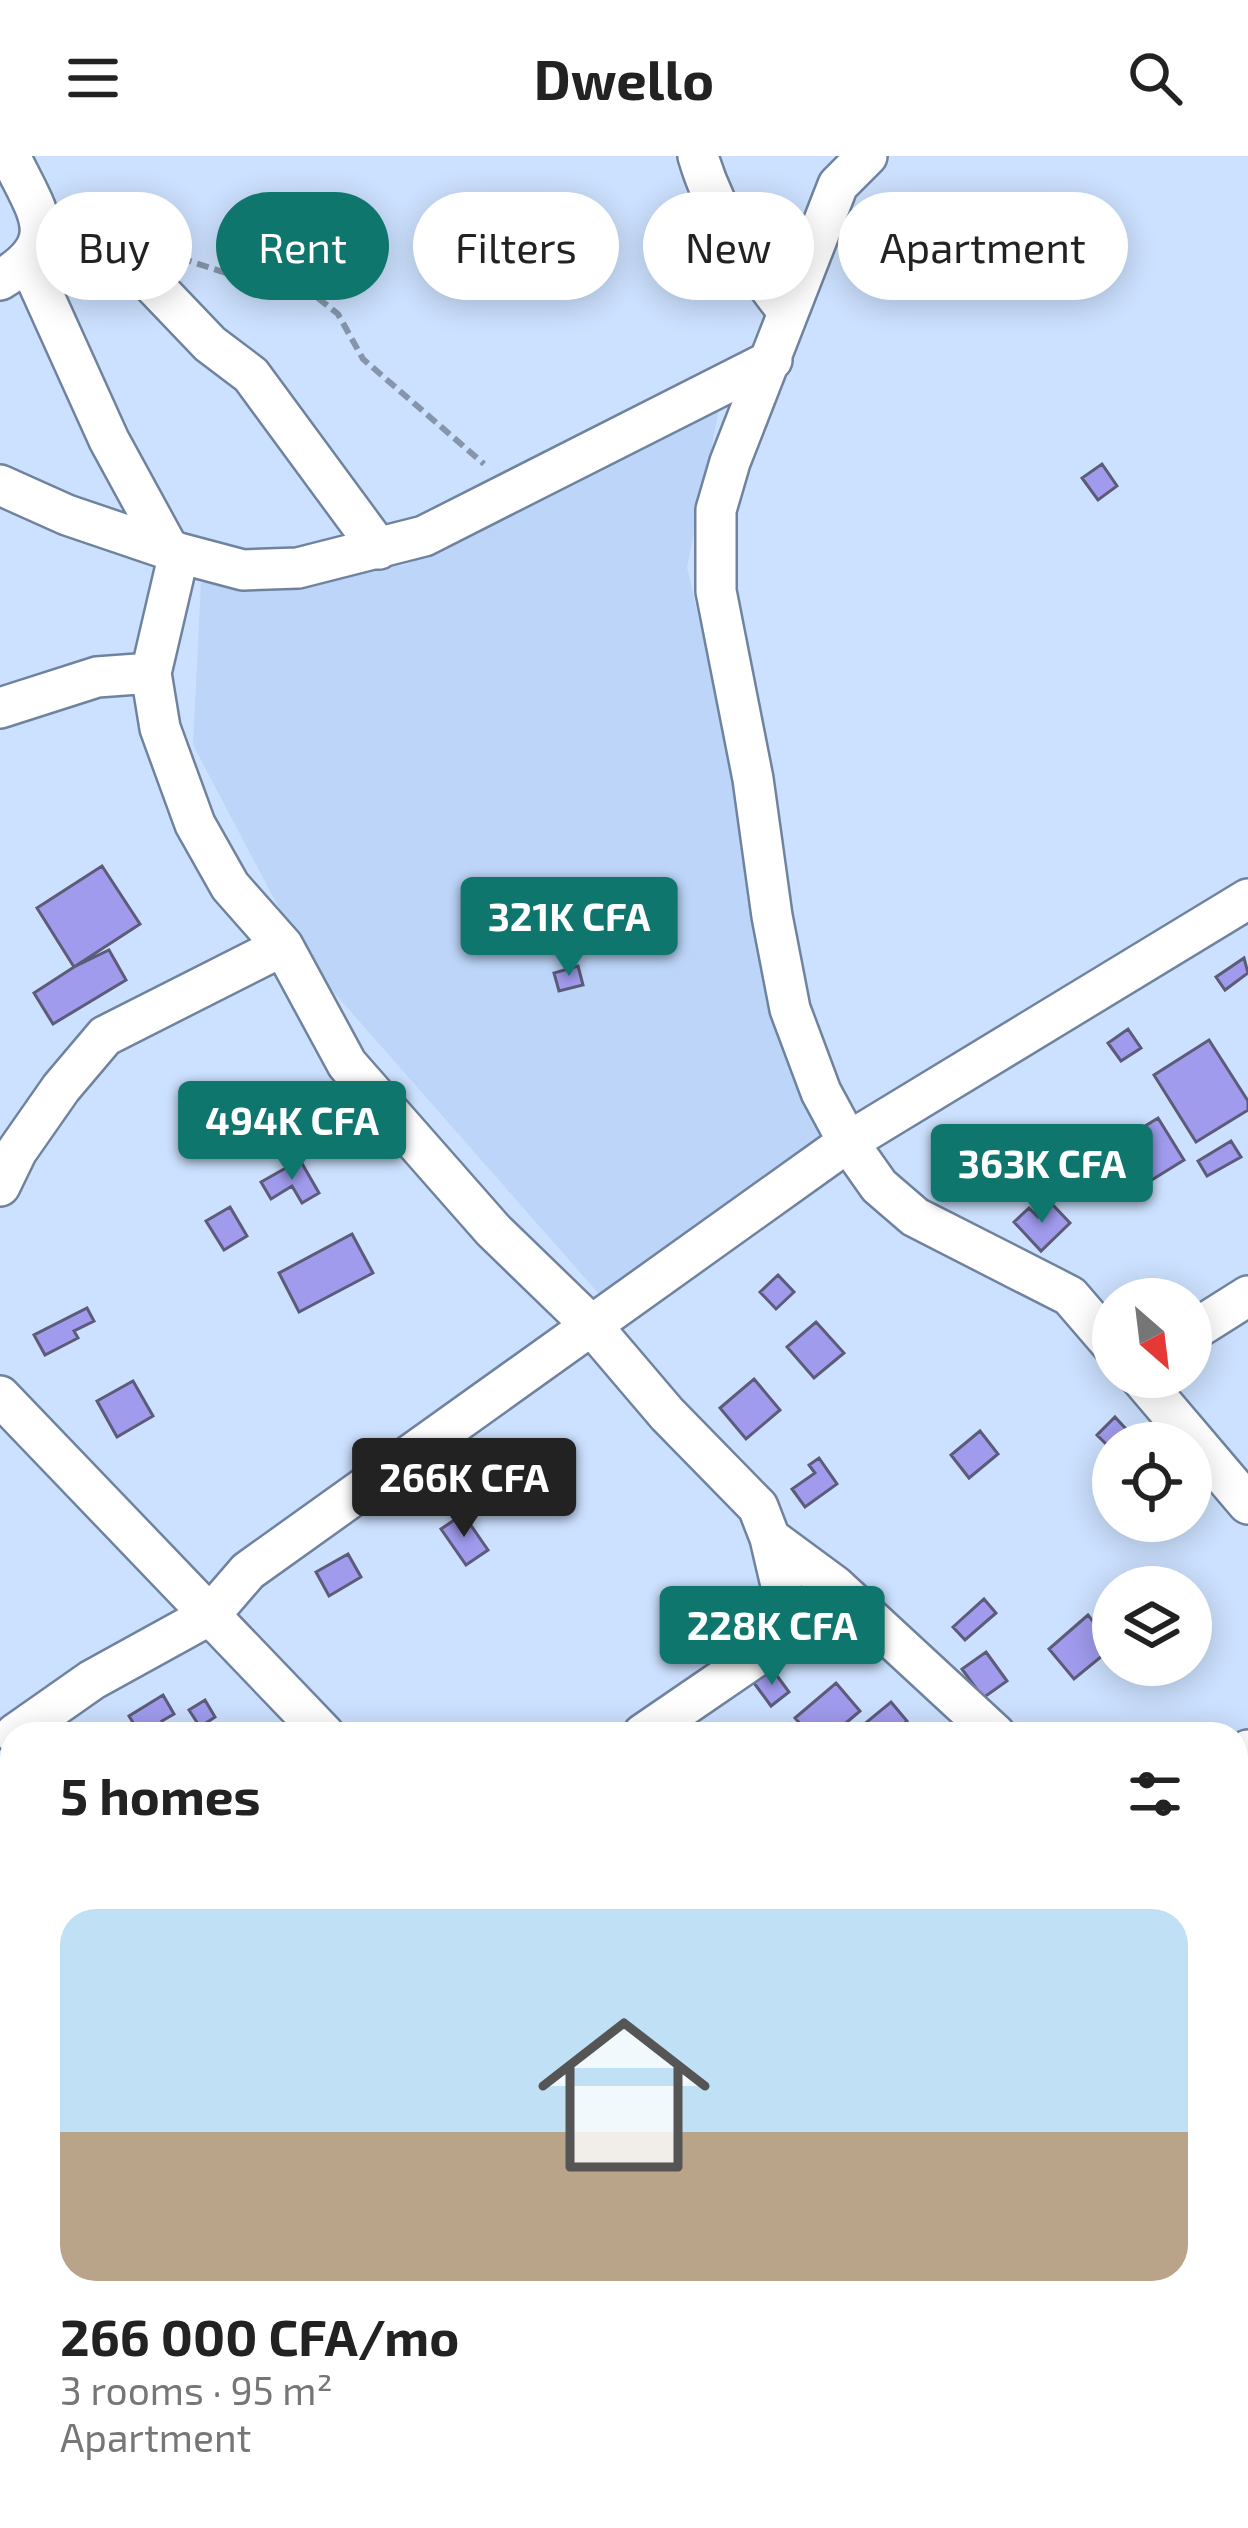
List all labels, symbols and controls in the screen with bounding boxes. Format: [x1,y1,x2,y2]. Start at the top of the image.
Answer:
icon: menu [60,45,126,111]
icon: search [1122,45,1188,111]
text: Dwello [534,46,714,111]
chip: Buy [36,192,192,300]
chip: Rent [216,192,389,300]
chip: Filters [413,192,619,300]
chip: New [643,192,814,300]
chip: Apartment [838,192,1128,300]
pin: 321K CFA [445,877,693,979]
text: 321K CFA [488,892,650,939]
pin: 494K CFA [168,1081,416,1183]
text: 494K CFA [205,1096,379,1143]
pin: 363K CFA [918,1124,1166,1226]
text: 363K CFA [958,1139,1126,1186]
north arrow [1092,1278,1212,1398]
map controls [1092,1278,1212,1686]
button: locate [1092,1422,1212,1542]
pin: 266K CFA [340,1438,588,1540]
text: 266K CFA [379,1453,549,1500]
button: layers [1092,1566,1212,1686]
pin: 228K CFA [648,1586,896,1688]
text: 228K CFA [687,1601,857,1648]
icon: filters [1122,1761,1188,1827]
text: 5 homes [60,1764,261,1825]
icon: home [516,1987,732,2203]
text: 266 000 CFA/mo [60,2305,459,2366]
text: 3 rooms · 95 m² [60,2366,333,2413]
text: Apartment [60,2413,251,2460]

